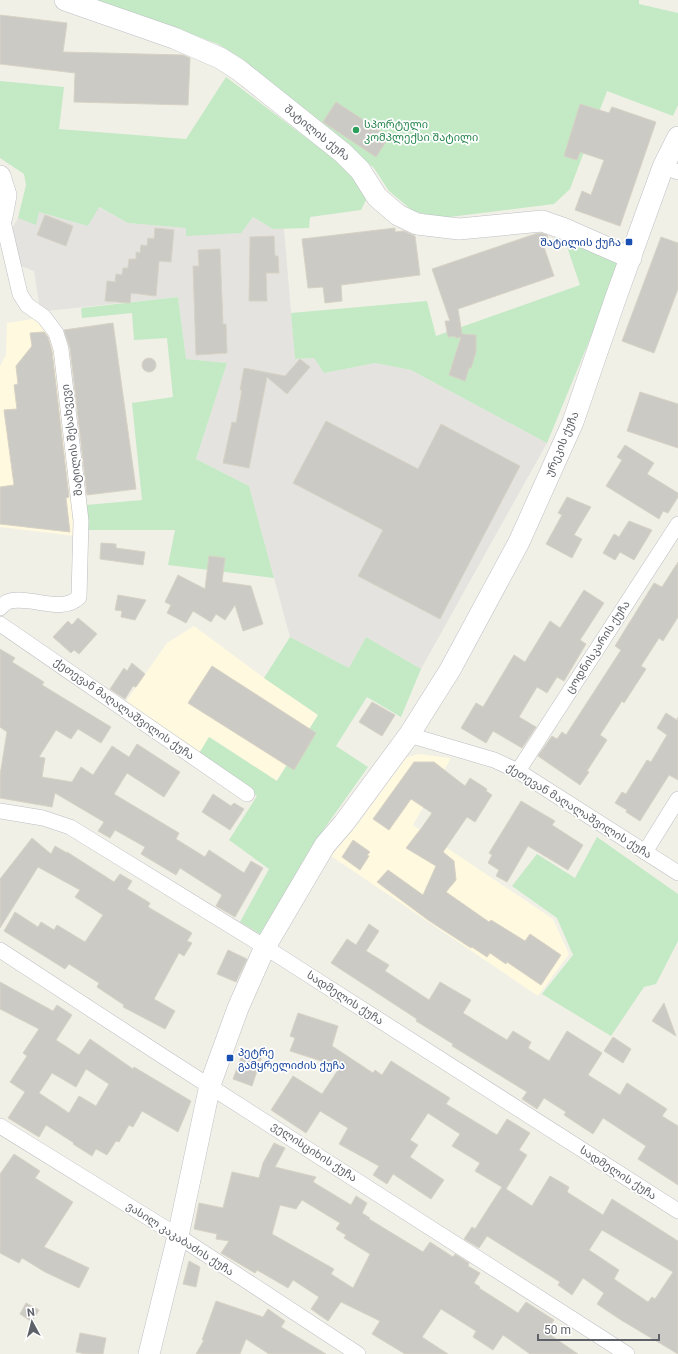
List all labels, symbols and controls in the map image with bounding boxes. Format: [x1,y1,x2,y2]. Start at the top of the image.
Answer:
street label: შატილის ქუჩა [282,103,352,163]
place label: სპორტული კომპლექსი შატილი [364,118,478,144]
marker: სპორტული კომპლექსი შატილი [351,125,361,135]
place label: შატილის ქუჩა [540,236,621,249]
marker: შატილის ქუჩა [624,237,634,247]
street label: შატილის შესახვევი [59,383,85,497]
street label: ურეკის ქუჩა [542,409,582,479]
street label: ცოდნისკარის ქუჩა [563,598,633,696]
street label: ქეთევან მაღალაშვილის ქუჩა [51,655,197,763]
street label: ქეთევან მაღალაშვილის ქუჩა [504,761,654,861]
street label: სადმელის ქუჩა [304,968,386,1028]
place label: პეტრე გამყრელიძის ქუჩა [238,1046,345,1072]
marker: პეტრე გამყრელიძის ქუჩა [225,1053,235,1063]
street label: ველისციხის ქუჩა [269,1119,359,1185]
street label: სადმელის ქუჩა [577,1143,659,1203]
street label: ვასილ კაკაბაძის ქუჩა [124,1199,236,1279]
north arrow [12,1302,52,1342]
text: N [26,1306,36,1319]
scale bar [538,1316,659,1342]
text: 50 m [544,1323,571,1337]

